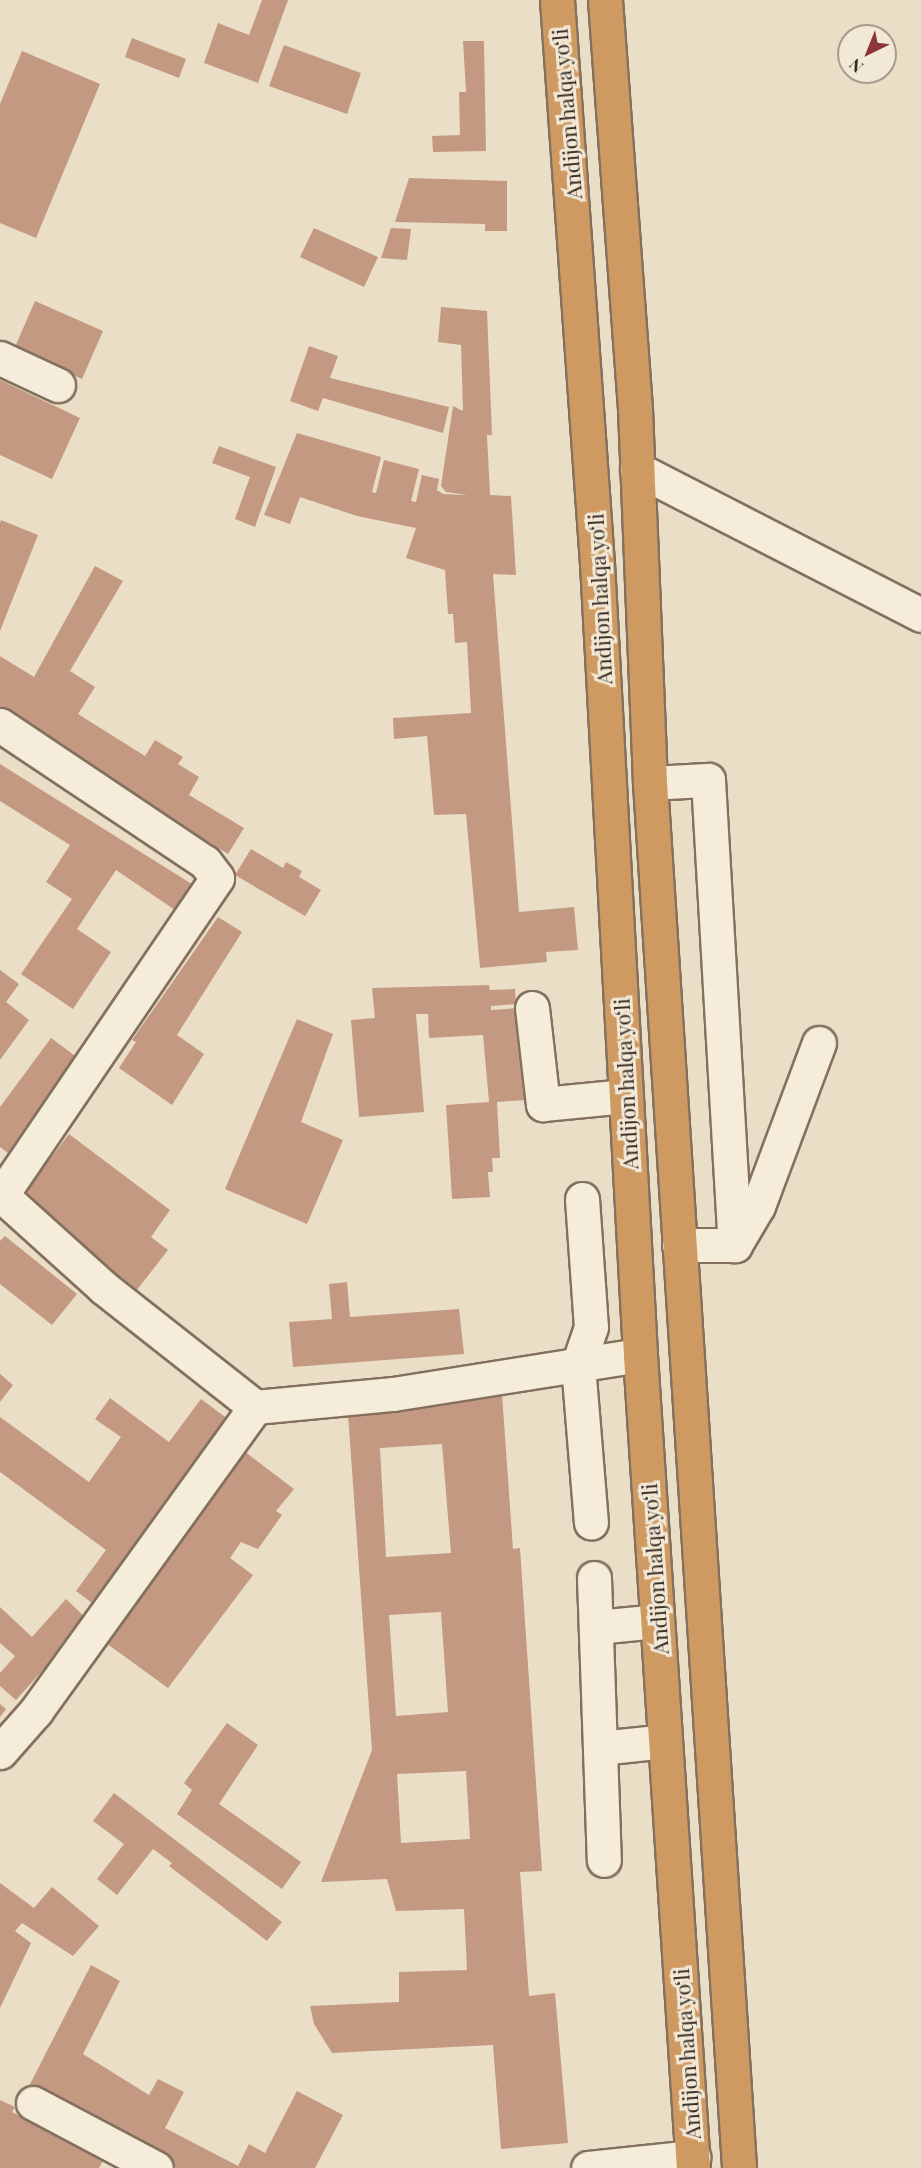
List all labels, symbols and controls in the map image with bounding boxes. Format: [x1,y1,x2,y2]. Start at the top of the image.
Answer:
north arrow [837,24,897,84]
street label: Andijon halqa yo‘li [546,27,586,201]
text: N [844,54,867,78]
street label: Andijon halqa yo‘li [582,512,616,686]
street label: Andijon halqa yo‘li [608,997,642,1171]
street label: Andijon halqa yo‘li [635,1482,673,1656]
street label: Andijon halqa yo‘li [667,1967,705,2141]

